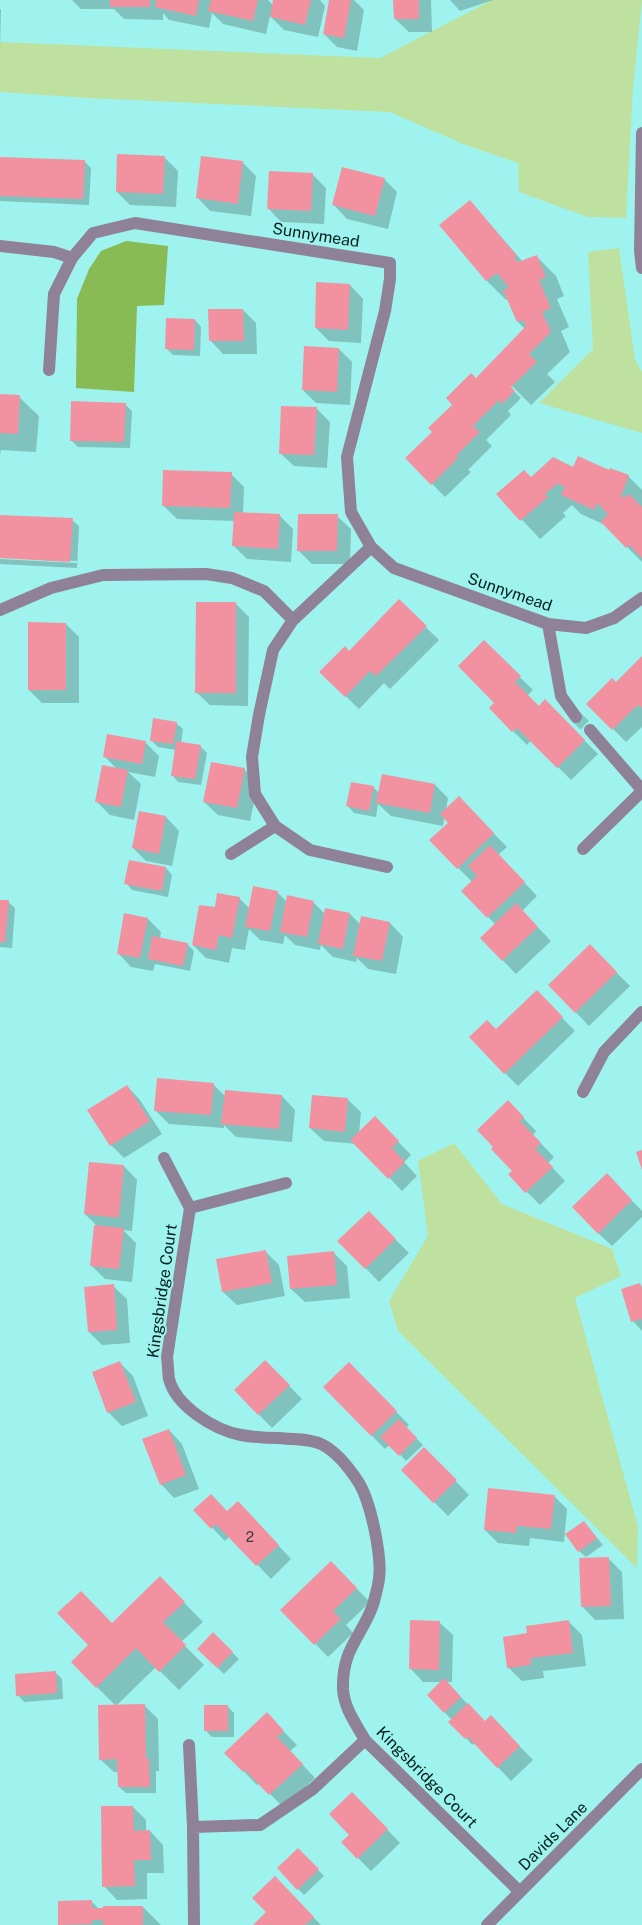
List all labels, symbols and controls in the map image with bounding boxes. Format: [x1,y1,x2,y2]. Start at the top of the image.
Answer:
street label: Sunnymead [271,219,361,251]
street label: Sunnymead [465,569,555,615]
street label: Kingsbridge Court [143,1223,181,1359]
house number: 2 [246,1529,254,1545]
street label: Kingsbridge Court [372,1722,482,1832]
street label: Davids Lane [515,1798,591,1874]

